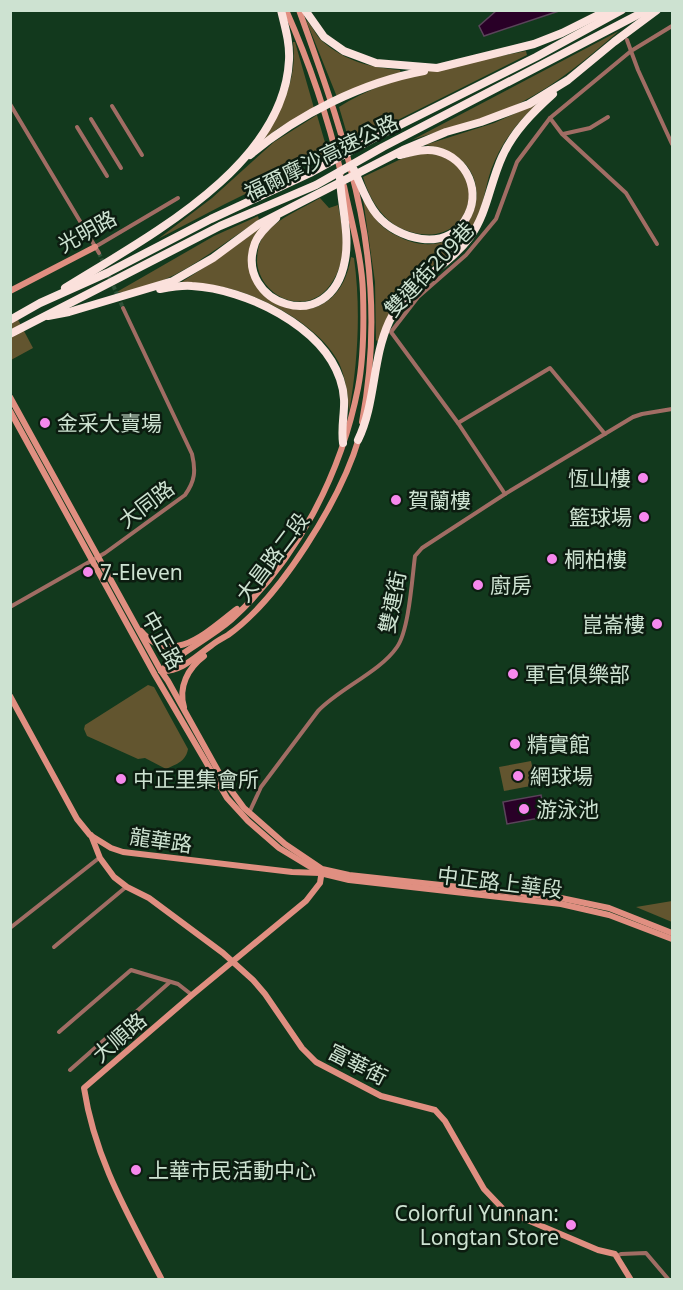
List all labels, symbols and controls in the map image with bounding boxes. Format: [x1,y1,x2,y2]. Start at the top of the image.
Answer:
street label: 福爾摩沙高速公路 [239,108,403,206]
street label: 光明路 [53,203,121,259]
street label: 雙連街209巷 [378,216,480,322]
place label: 金采大賣場 [57,409,162,437]
marker: 金采大賣場 [38,416,52,430]
place label: 恆山樓 [568,464,631,492]
marker: 恆山樓 [636,471,650,485]
street label: 大同路 [112,474,180,534]
place label: 賀蘭樓 [408,486,471,514]
marker: 賀蘭樓 [389,493,403,507]
place label: 籃球場 [569,503,632,531]
street label: 大昌路二段 [229,507,315,607]
marker: 籃球場 [637,510,651,524]
place label: 桐柏樓 [564,545,627,573]
marker: 桐柏樓 [545,552,559,566]
place label: 7-Eleven [100,558,183,586]
marker: 7-Eleven [81,565,95,579]
street label: 雙連街 [372,568,412,636]
place label: 廚房 [490,571,532,599]
marker: 廚房 [471,578,485,592]
street label: 中正路 [135,606,191,674]
place label: 崑崙樓 [582,610,645,638]
marker: 崑崙樓 [650,617,664,631]
place label: 軍官俱樂部 [525,660,630,688]
marker: 軍官俱樂部 [506,667,520,681]
place label: 精實館 [527,730,590,758]
marker: 精實館 [508,737,522,751]
place label: 網球場 [530,762,593,790]
place label: 中正里集會所 [133,765,259,793]
marker: 網球場 [511,769,525,783]
marker: 中正里集會所 [114,772,128,786]
place label: 游泳池 [536,795,599,823]
marker: 游泳池 [517,802,531,816]
street label: 龍華路 [128,822,194,858]
street label: 中正路上華段 [436,860,564,904]
street label: 大順路 [86,1006,152,1068]
street label: 富華街 [324,1037,392,1091]
place label: 上華市民活動中心 [148,1156,316,1184]
marker: 上華市民活動中心 [129,1163,143,1177]
place label: Colorful Yunnan: Longtan Store [395,1199,559,1251]
marker: Colorful Yunnan: Longtan Store [564,1218,578,1232]

